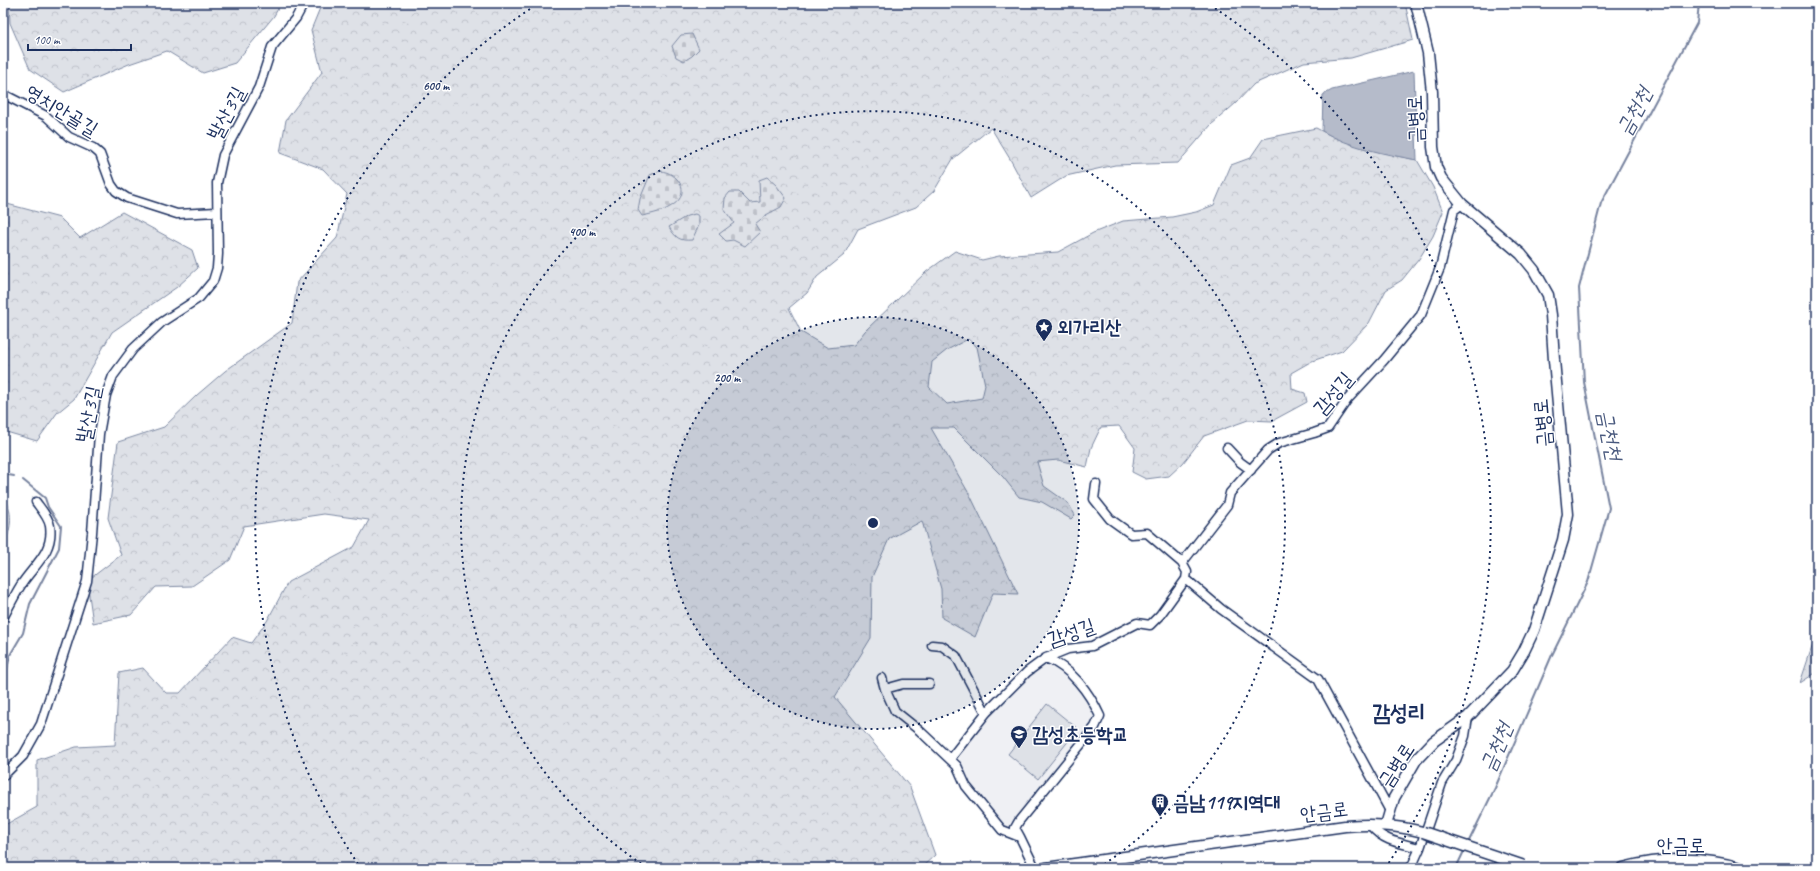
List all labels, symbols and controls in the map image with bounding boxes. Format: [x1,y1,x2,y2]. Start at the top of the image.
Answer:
scale bar [28,26,131,52]
text: 100 m [34,32,61,48]
text: 600 m [423,78,450,94]
street label: 영치안골길 [21,79,103,142]
water label: 금천천 [1611,81,1658,139]
street label: 발산3길 [202,82,251,144]
street label: 금병로 [1402,94,1429,144]
text: 400 m [569,224,596,240]
place label: 외가리산 [1057,315,1121,340]
place icon: 외가리산 [1034,317,1054,342]
street label: 감성길 [1308,367,1358,420]
text: 200 m [714,370,741,386]
street label: 발산3길 [71,384,106,445]
street label: 금병로 [1528,398,1557,448]
water label: 금천천 [1592,408,1628,464]
centre of rings [866,516,880,530]
street label: 감성길 [1044,613,1098,652]
district label: 감성리 [1372,699,1426,727]
water label: 금천천 [1474,717,1519,775]
place label: 감성초등학교 [1032,722,1129,747]
school or university icon: 감성초등학교 [1009,724,1029,749]
street label: 금병로 [1373,738,1420,792]
place label: 금남119지역대 [1173,790,1280,815]
building icon: 금남119지역대 [1150,792,1170,817]
street label: 안금로 [1299,796,1350,827]
street label: 안금로 [1657,833,1705,858]

